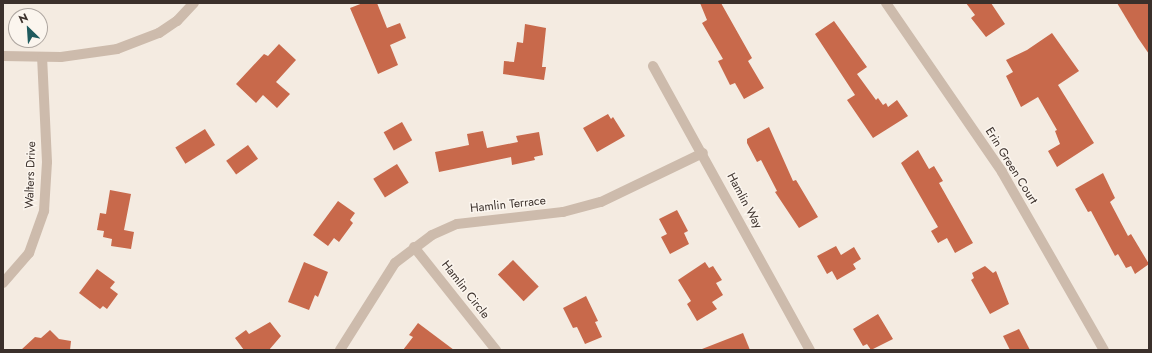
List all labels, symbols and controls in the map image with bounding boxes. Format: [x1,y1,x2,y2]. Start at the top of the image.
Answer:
north arrow [8,8,48,48]
text: N [16,9,31,27]
street label: Erin Green Court [982,125,1040,207]
street label: Walters Drive [23,141,39,209]
street label: Hamlin Way [723,171,765,231]
street label: Hamlin Terrace [469,194,547,216]
street label: Hamlin Circle [438,258,492,322]

